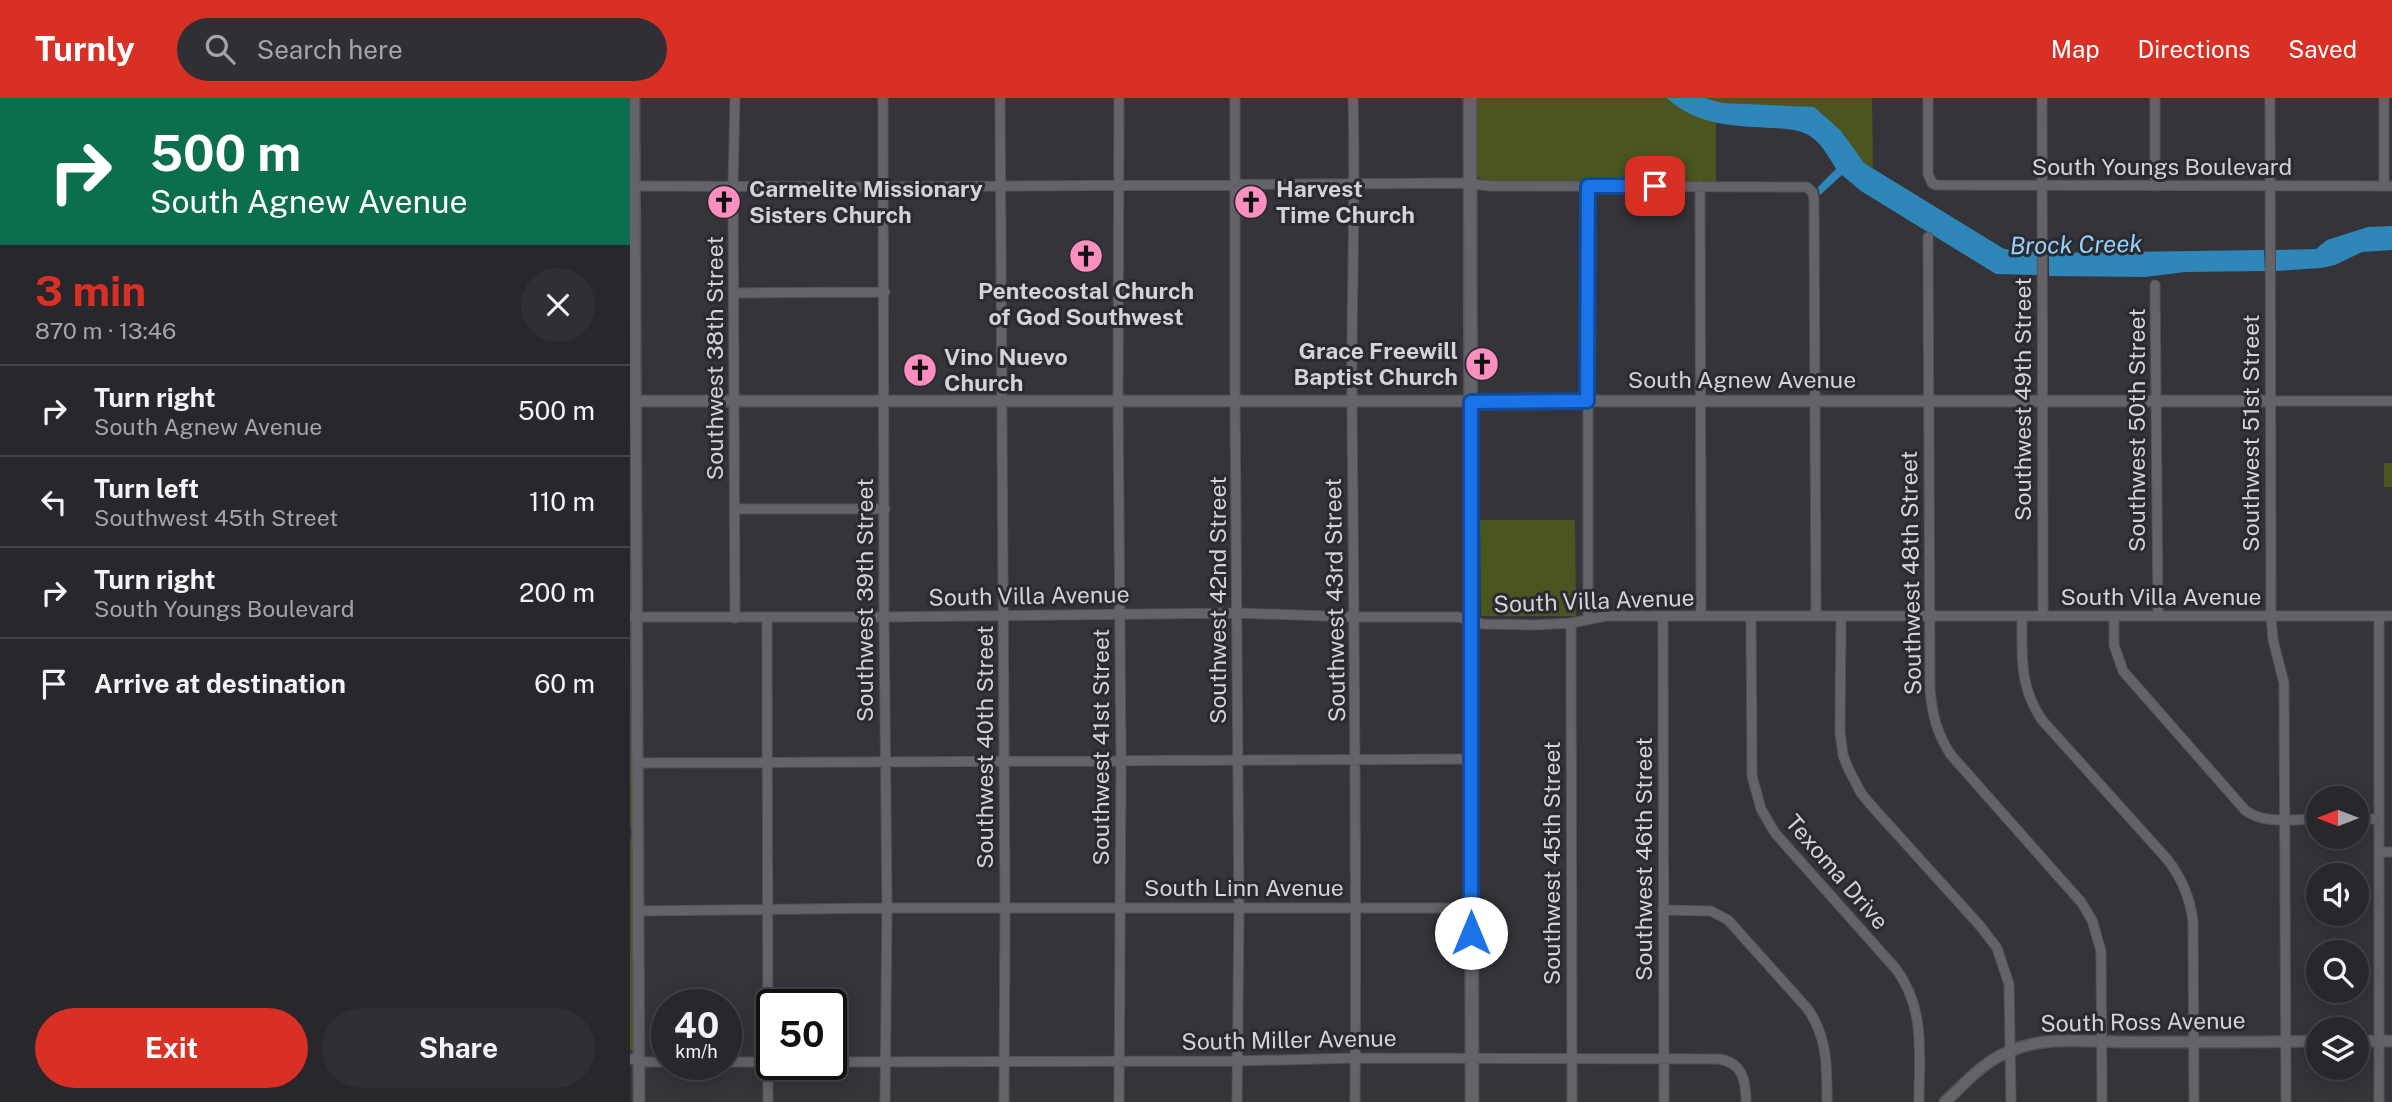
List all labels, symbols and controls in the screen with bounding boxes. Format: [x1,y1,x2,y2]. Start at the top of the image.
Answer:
search box [177,18,667,81]
text: Turnly [35,30,135,68]
icon: search [201,30,239,68]
text: Search here [257,34,403,65]
text: Map [2051,35,2100,63]
text: Directions [2138,35,2250,63]
text: Saved [2288,35,2357,63]
text: 500 m [150,124,301,182]
icon: right [35,126,126,217]
street label: South Youngs Boulevard [2032,153,2292,180]
pin [1625,156,1685,216]
icon: arrive [1636,167,1674,205]
place label: Carmelite Missionary Sisters Church [749,175,983,228]
place label: Harvest Time Church [1276,175,1415,228]
text: South Agnew Avenue [150,183,468,220]
church icon: Carmelite Missionary Sisters Church [705,183,743,221]
church icon: Harvest Time Church [1232,183,1270,221]
water label: Brock Creek [2009,229,2143,259]
street label: Southwest 38th Street [701,236,728,480]
church icon: Pentecostal Church of God Southwest [1067,237,1105,275]
text: 3 min [35,266,146,315]
button: close [521,268,595,342]
place label: Pentecostal Church of God Southwest [978,277,1194,330]
street label: Southwest 49th Street [2009,277,2036,521]
street label: Southwest 50th Street [2123,308,2150,552]
street label: Southwest 51st Street [2237,314,2264,552]
text: 870 m · 13:46 [35,317,176,344]
place label: Grace Freewill Baptist Church [1294,337,1458,390]
place label: Vino Nuevo Church [944,343,1068,396]
church icon: Grace Freewill Baptist Church [1463,345,1501,383]
church icon: Vino Nuevo Church [901,351,939,389]
street label: South Agnew Avenue [1628,366,1856,393]
text: Turn right [94,382,216,413]
icon: right [35,392,73,430]
text: 500 m [518,395,595,426]
text: South Agnew Avenue [94,413,322,440]
street label: Southwest 48th Street [1895,451,1926,695]
text: Turn left [94,473,199,504]
street label: Southwest 42nd Street [1204,476,1231,724]
street label: Southwest 39th Street [851,478,878,722]
street label: Southwest 43rd Street [1319,478,1350,722]
icon: left [35,483,73,521]
text: 110 m [529,486,595,517]
text: Southwest 45th Street [94,504,338,531]
text: Turn right [94,564,216,595]
icon: right [35,574,73,612]
text: 200 m [519,577,595,608]
street label: South Villa Avenue [928,580,1130,611]
street label: South Villa Avenue [1493,583,1695,618]
street label: South Villa Avenue [2060,583,2262,610]
text: South Youngs Boulevard [94,595,355,622]
street label: Southwest 40th Street [971,625,998,869]
street label: Southwest 41st Street [1087,628,1114,866]
icon: arrive [35,665,73,703]
text: Arrive at destination [94,668,346,699]
text: 60 m [534,668,595,699]
street label: Southwest 46th Street [1630,737,1657,981]
street label: Southwest 45th Street [1538,741,1565,985]
north arrow [2306,786,2370,849]
map controls [2306,786,2369,1080]
street label: Texoma Drive [1780,809,1894,935]
button: sound [2306,863,2369,926]
street label: South Linn Avenue [1144,874,1344,901]
position arrow [1434,896,1508,970]
button: search [2306,940,2369,1003]
speed limit sign: 50 [756,989,847,1080]
text: 40 [674,1005,719,1046]
street label: South Ross Avenue [2040,1006,2246,1037]
button: Exit [35,1008,308,1088]
button: Share [322,1008,595,1088]
button: layers [2306,1017,2369,1080]
street label: South Miller Avenue [1181,1024,1397,1055]
text: km/h [675,1041,718,1062]

